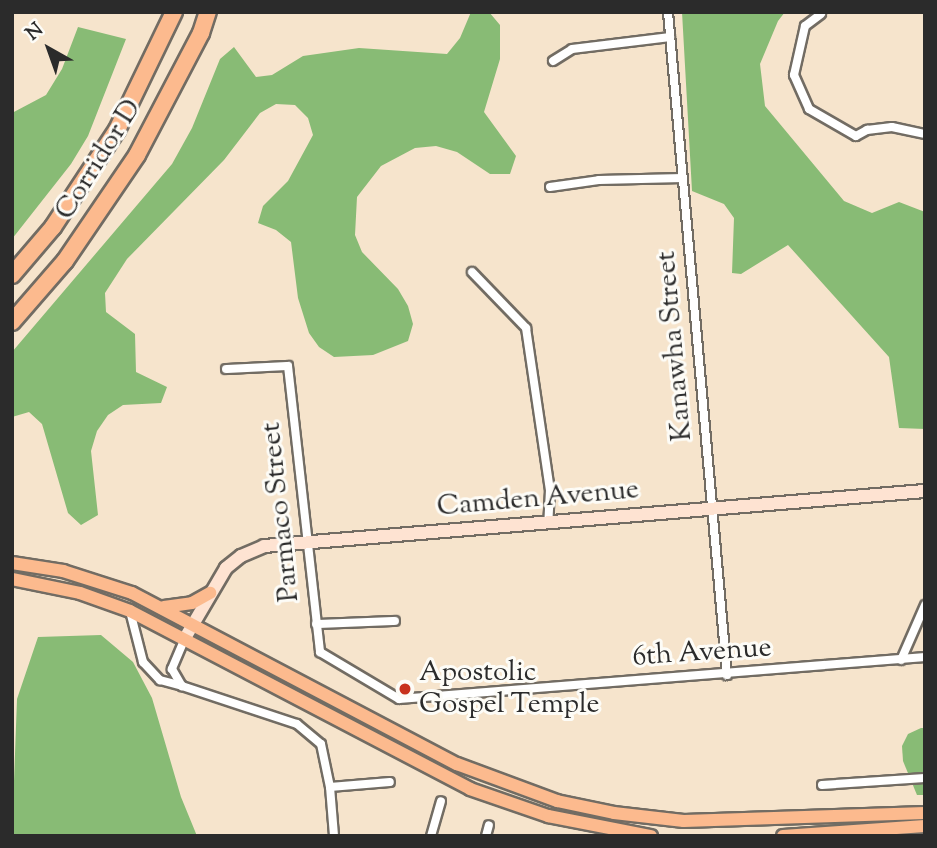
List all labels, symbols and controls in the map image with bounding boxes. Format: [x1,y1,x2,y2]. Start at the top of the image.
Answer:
north arrow [14,14,84,84]
text: N [21,17,50,48]
street label: Corridor D [49,94,149,226]
street label: Kanawha Street [650,250,700,442]
street label: Parmaco Street [255,421,307,603]
street label: Camden Avenue [436,473,640,525]
street label: 6th Avenue [631,631,773,675]
place label: Apostolic Gospel Temple [419,656,600,722]
marker: Apostolic Gospel Temple [397,681,413,697]

